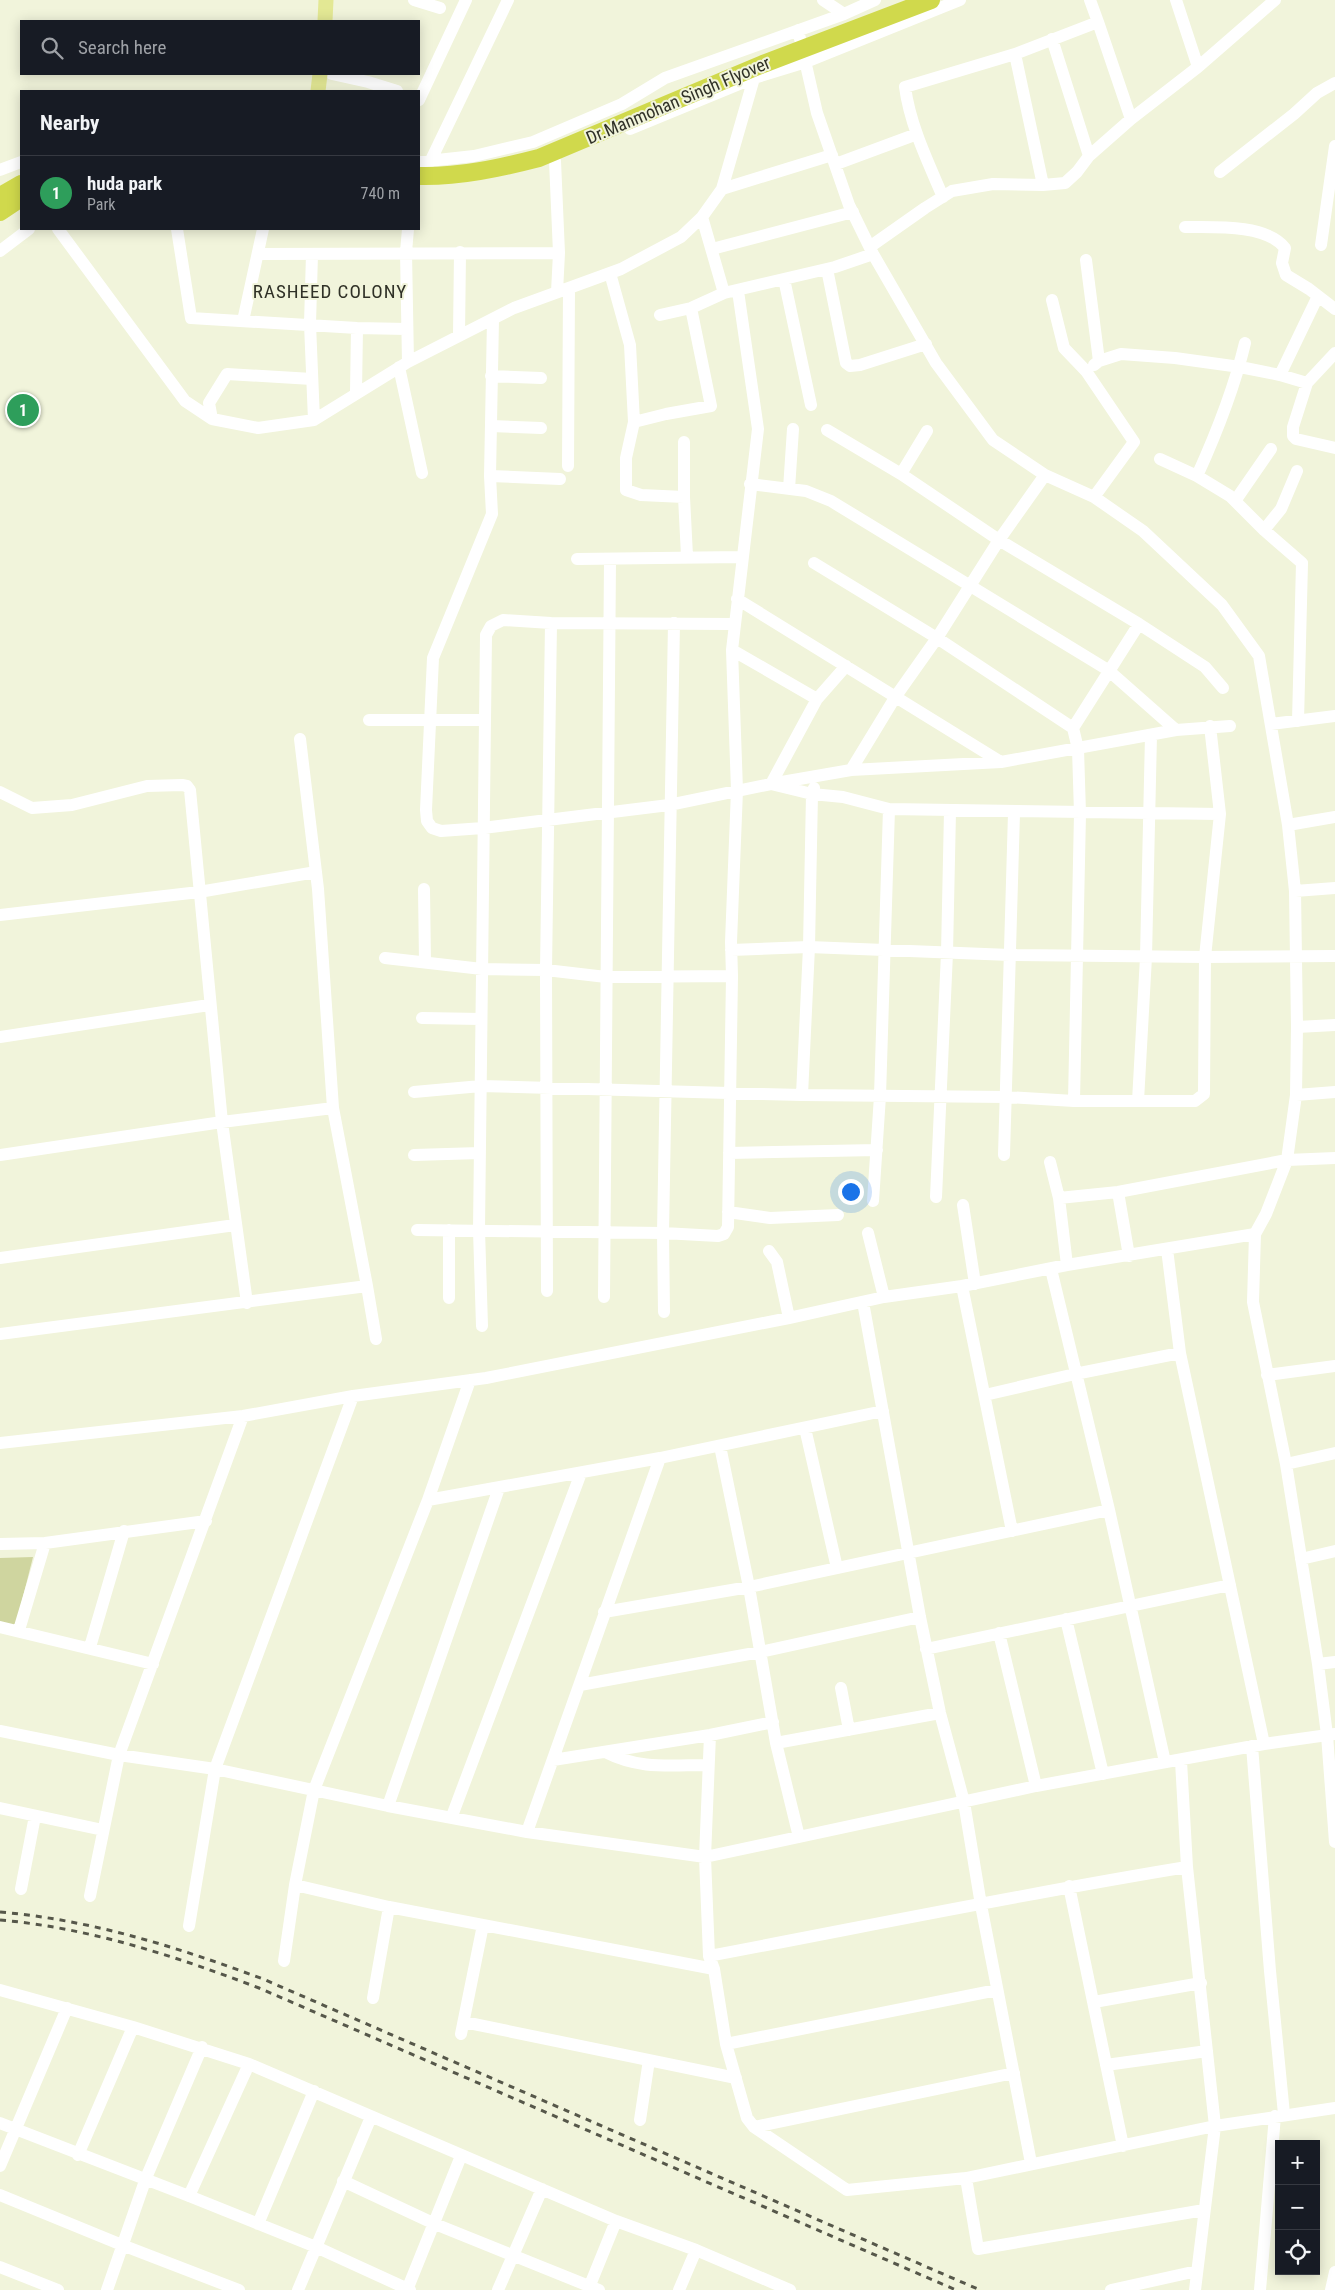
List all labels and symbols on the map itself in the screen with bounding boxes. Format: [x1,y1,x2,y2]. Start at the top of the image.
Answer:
street label: Dr.Manmohan Singh Flyover [583,52,774,148]
district label: RASHEED COLONY [253,280,407,303]
pin: 1 [7,391,39,429]
your location [838,1179,864,1205]

